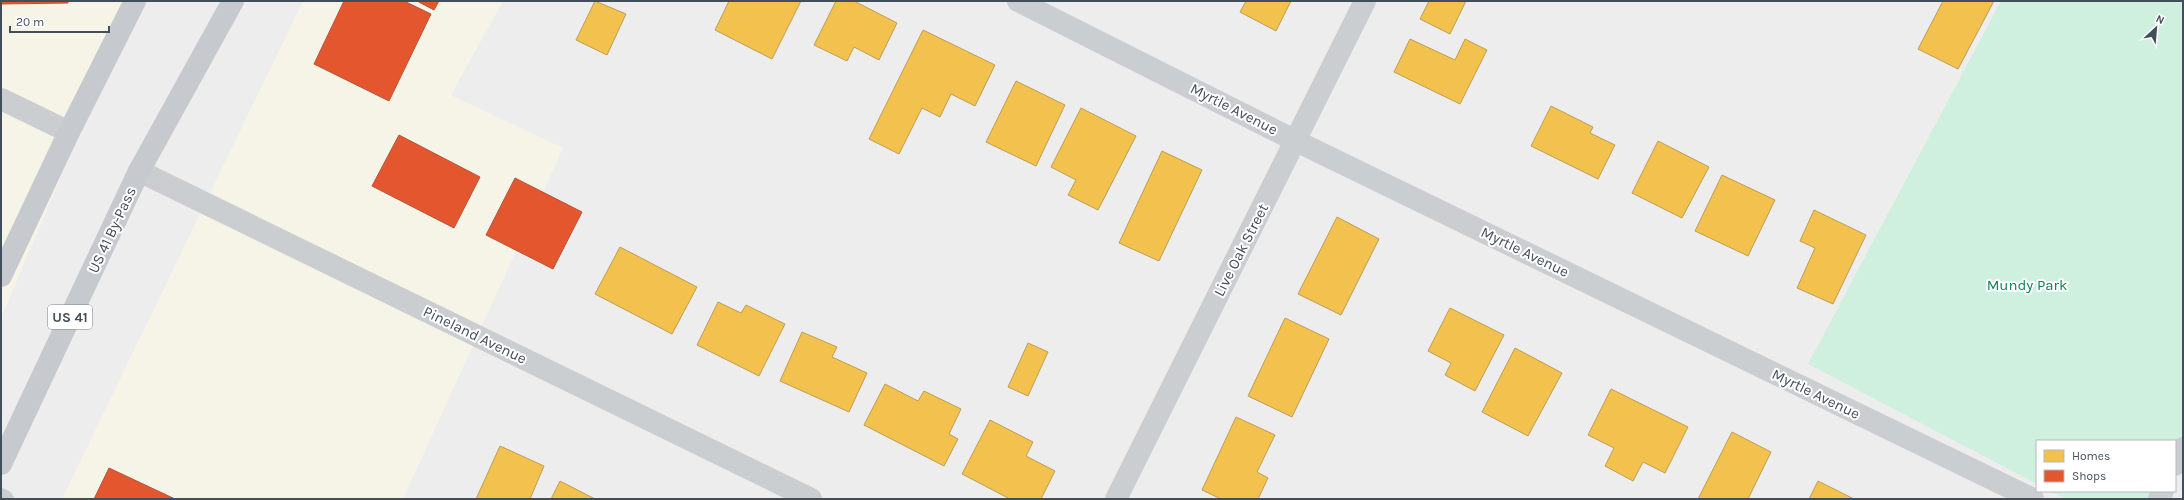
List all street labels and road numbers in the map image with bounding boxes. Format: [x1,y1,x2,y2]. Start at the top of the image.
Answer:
street label: Myrtle Avenue [1187,79,1281,139]
street label: US 41 By-Pass [84,184,140,276]
street label: Live Oak Street [1210,200,1272,299]
street label: Myrtle Avenue [1478,223,1572,281]
street label: Pineland Avenue [420,302,530,368]
road number: US 41 [48,305,92,329]
street label: Myrtle Avenue [1769,365,1863,423]

